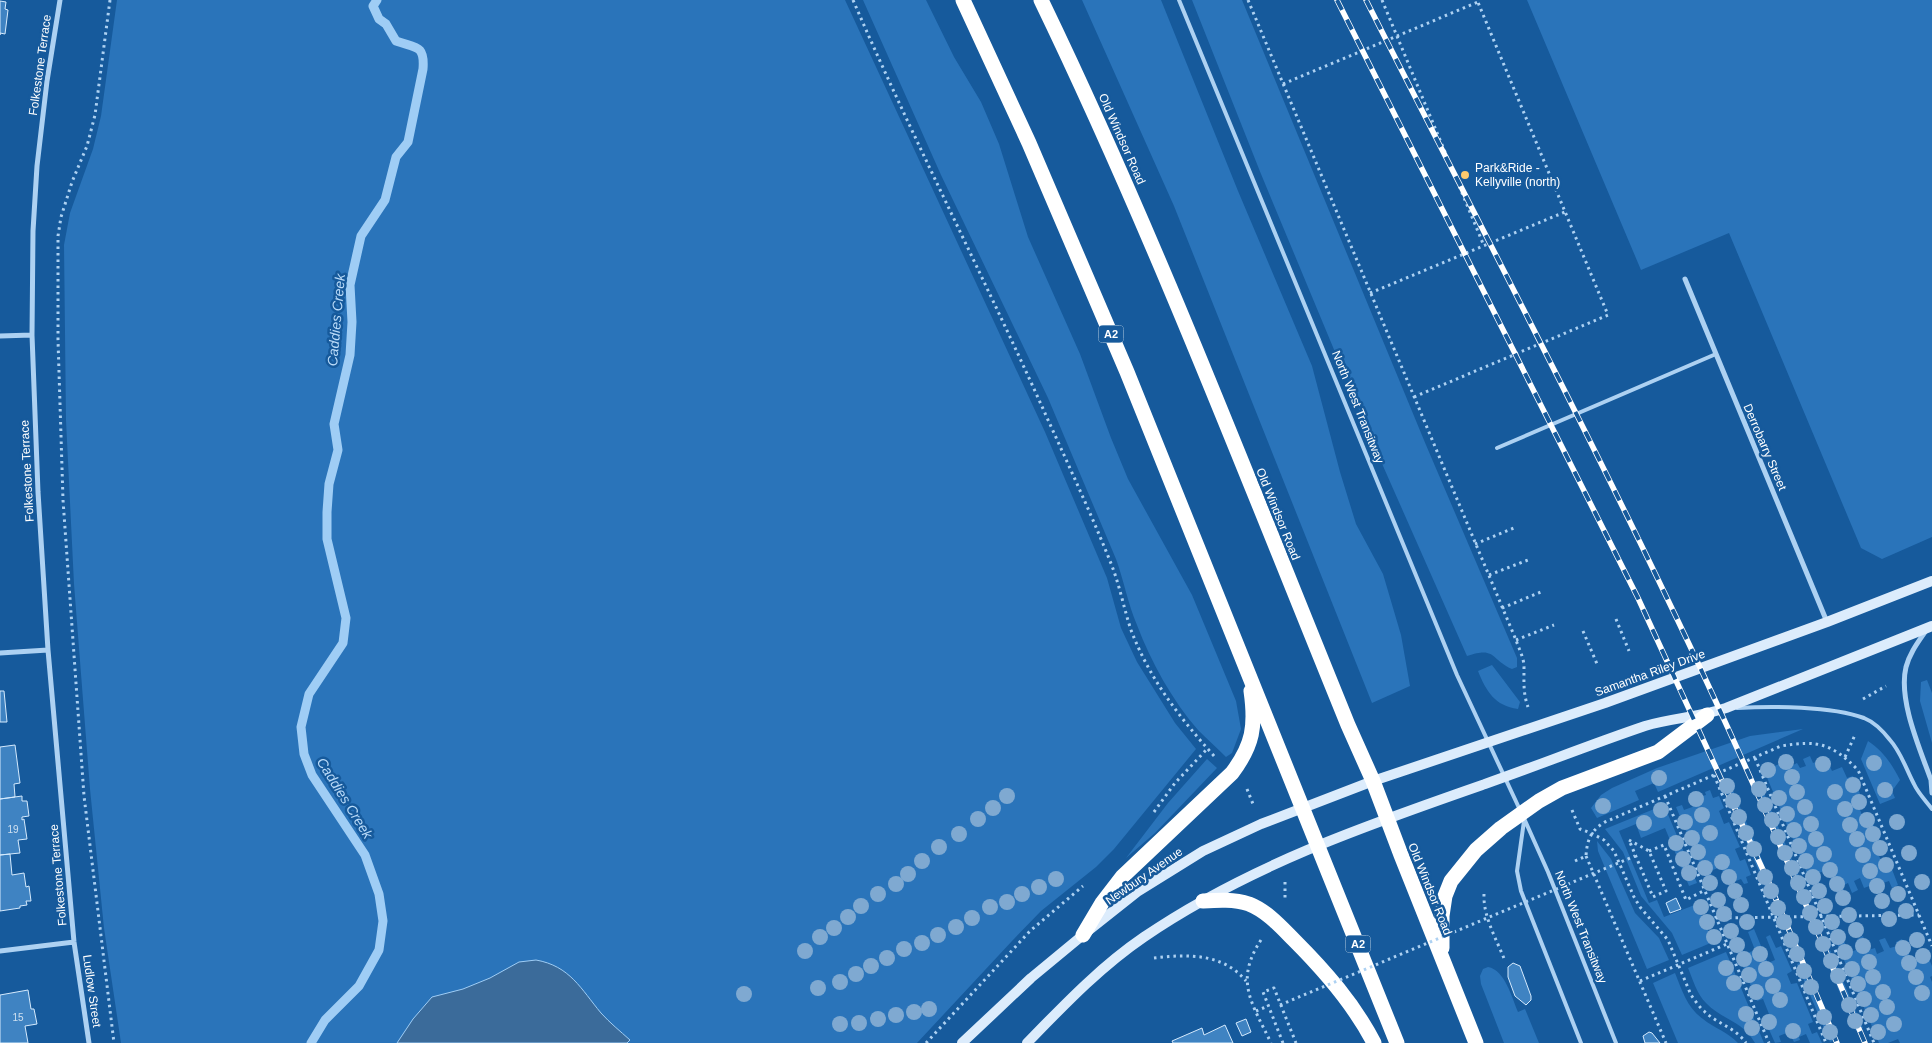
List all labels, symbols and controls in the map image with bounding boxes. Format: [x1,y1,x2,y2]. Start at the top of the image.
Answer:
street label: Folkestone Terrace [26,13,54,116]
street label: Old Windsor Road [1096,91,1148,187]
place label: Park&Ride - Kellyville (north) [1475,161,1560,189]
marker: Park&Ride - Kellyville (north) [1459,169,1471,181]
water label: Caddies Creek [324,272,348,367]
road number: A2 [1098,326,1124,342]
street label: North West Transitway [1329,349,1387,465]
street label: Derrobarry Street [1740,402,1790,493]
street label: Folkestone Terrace [17,419,37,522]
street label: Old Windsor Road [1253,466,1303,562]
street label: Samantha Riley Drive [1593,646,1707,699]
water label: Caddies Creek [314,754,377,842]
street label: Folkestone Terrace [47,823,69,926]
house number: 19 [7,824,19,835]
street label: Old Windsor Road [1405,841,1455,937]
street label: Newbury Avenue [1103,844,1185,908]
street label: North West Transitway [1552,869,1610,985]
road number: A2 [1346,936,1370,952]
street label: Ludlow Street [80,954,104,1029]
house number: 15 [12,1012,24,1023]

